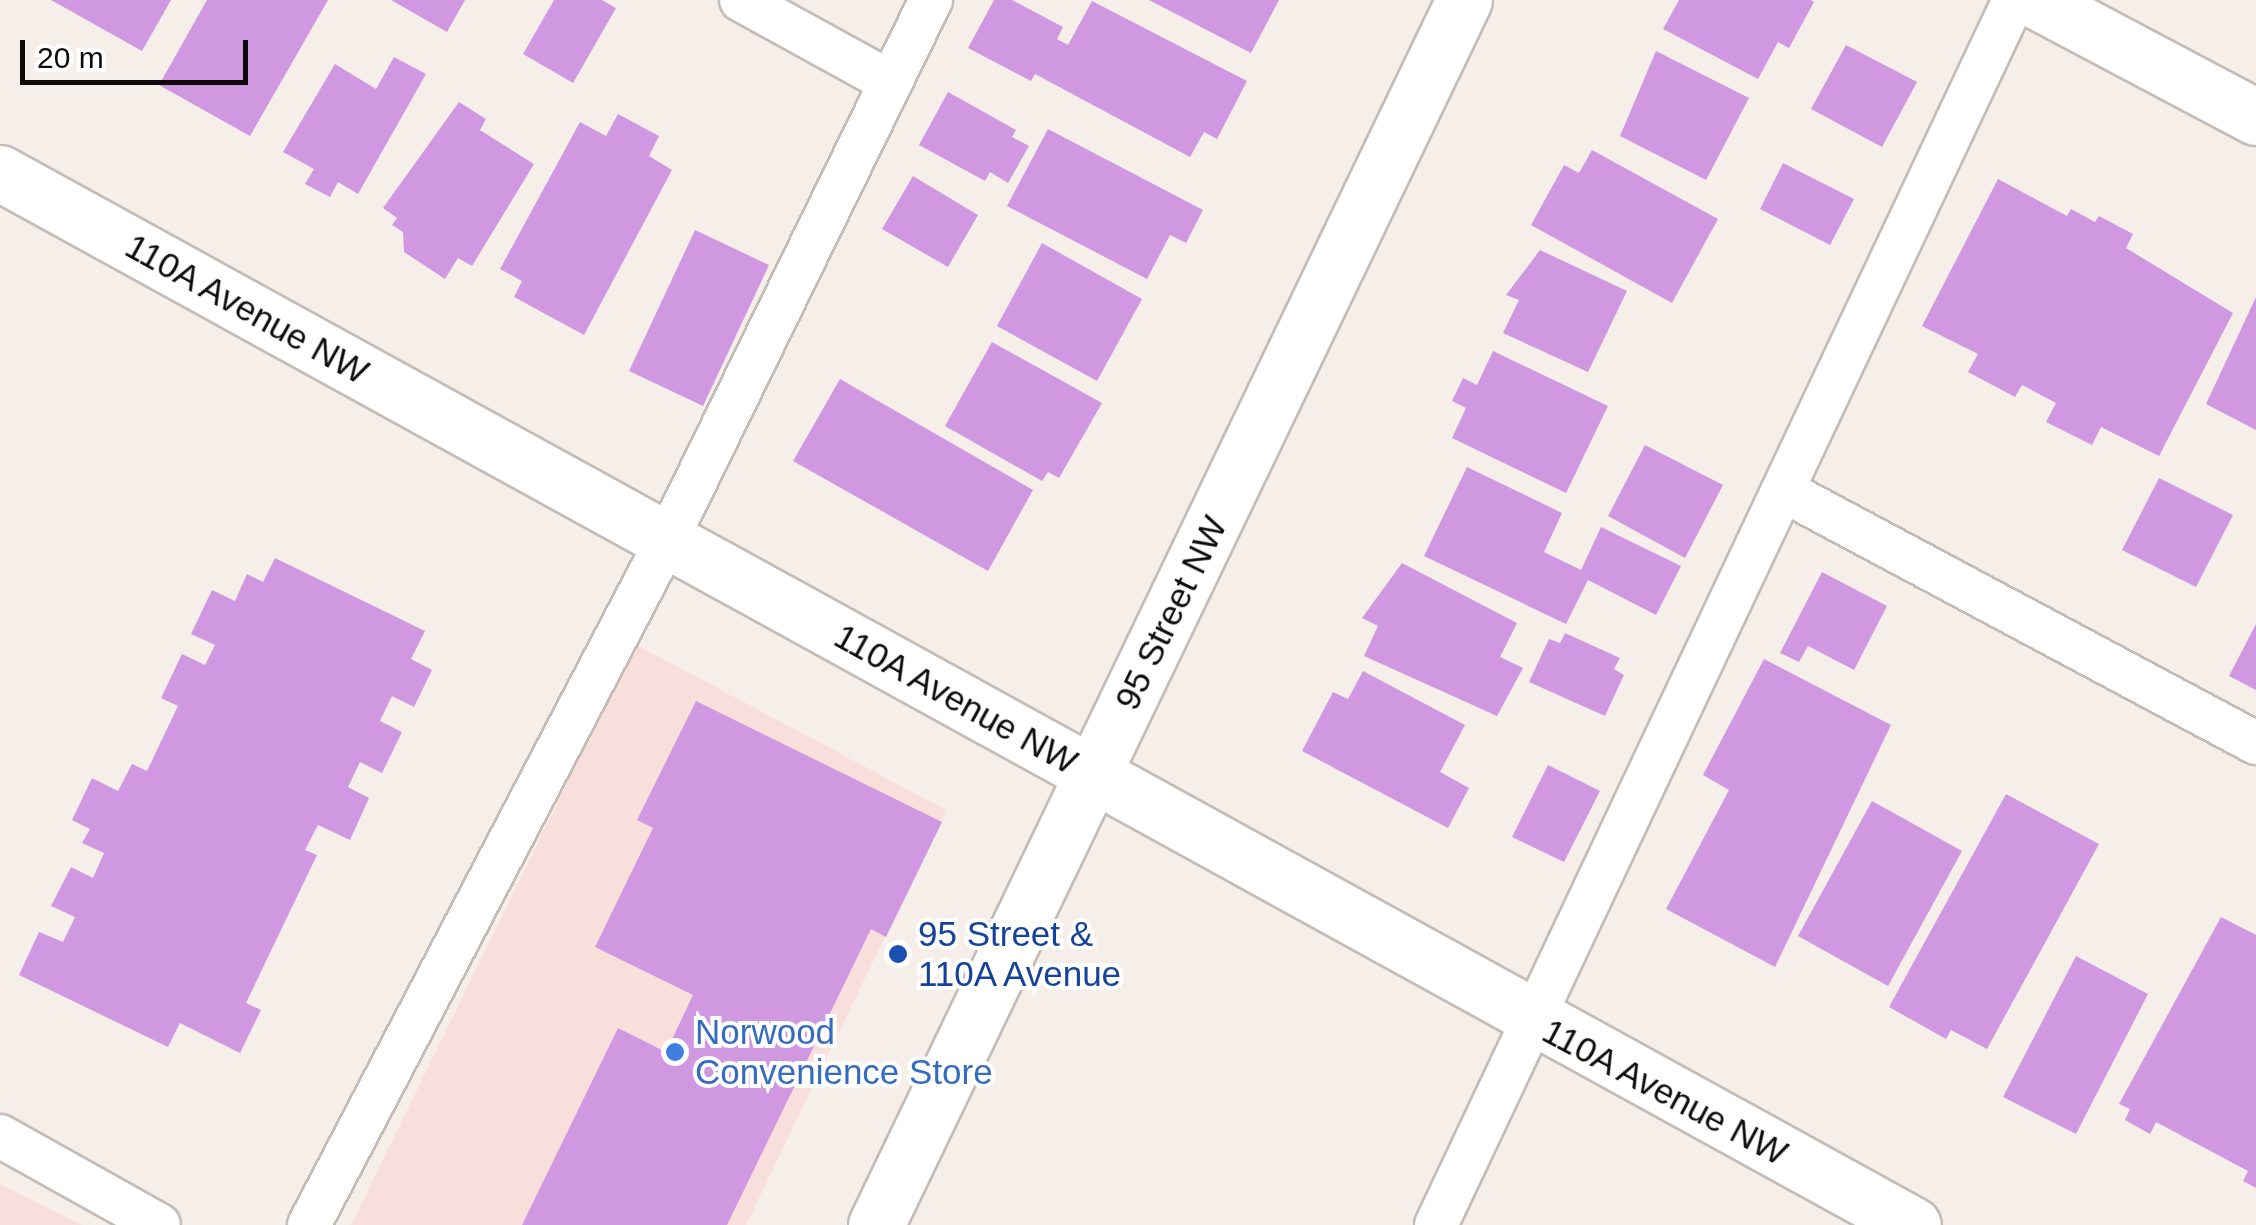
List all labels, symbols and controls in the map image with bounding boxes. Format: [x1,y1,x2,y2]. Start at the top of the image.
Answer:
scale bar [25,20,252,82]
text: 20 m [37,41,104,74]
street label: 110A Avenue NW [117,224,377,394]
street label: 95 Street NW [1106,509,1236,717]
street label: 110A Avenue NW [826,614,1086,784]
place label: 95 Street & 110A Avenue [918,913,1125,995]
marker: 95 Street & 110A Avenue [887,943,909,965]
street label: 110A Avenue NW [1534,1009,1796,1175]
place label: Norwood Convenience Store [695,1011,993,1093]
marker: Norwood Convenience Store [664,1041,686,1063]

